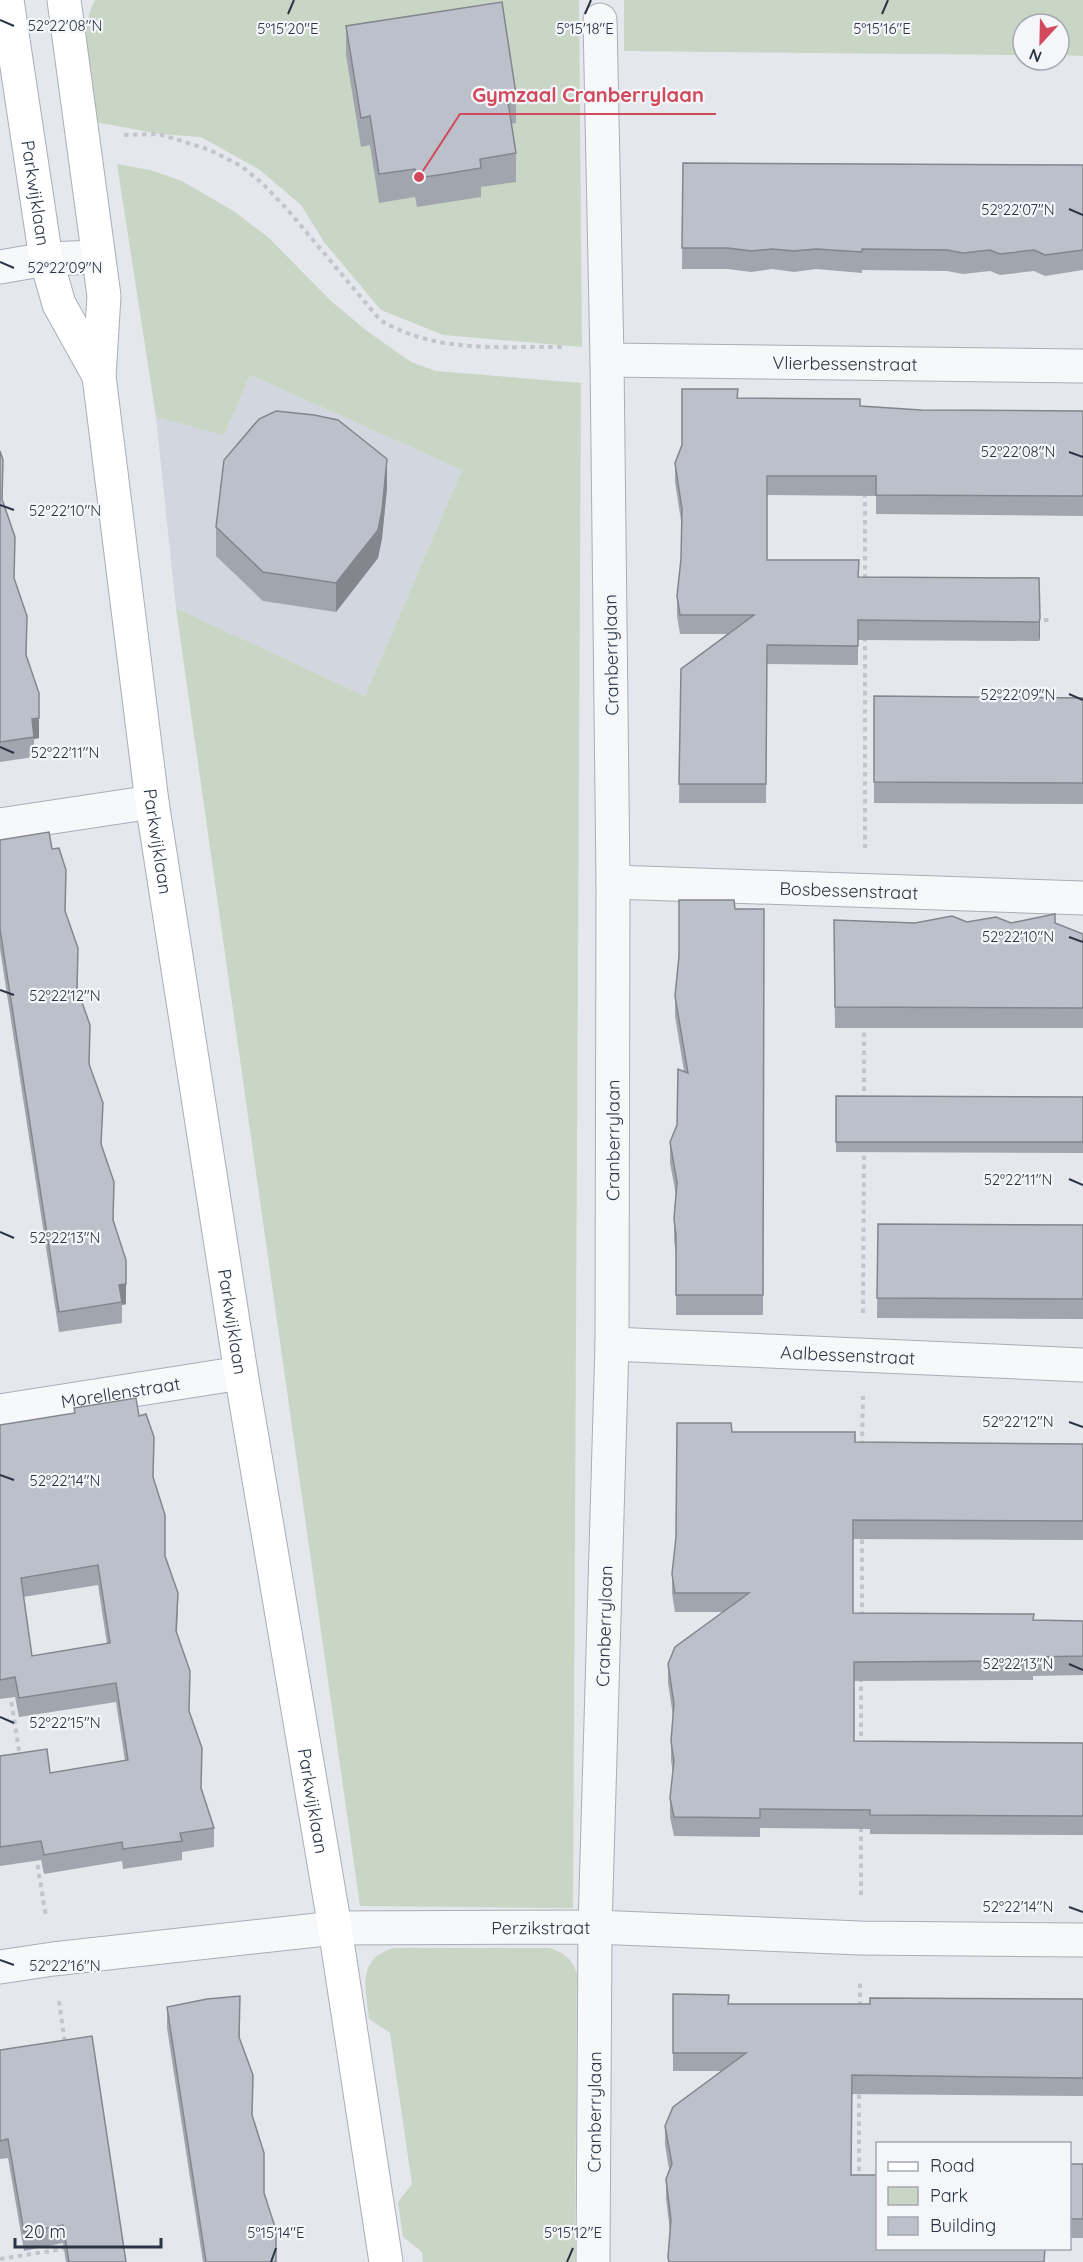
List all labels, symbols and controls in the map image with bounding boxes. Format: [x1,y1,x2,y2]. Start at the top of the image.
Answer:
north arrow [1011,12,1071,72]
text: 52°22'08"N [28,16,102,35]
text: 5°15'20"E [257,19,319,38]
text: 5°15'18"E [556,19,614,38]
text: 5°15'16"E [853,19,911,38]
text: N [1026,44,1045,67]
callout: Gymzaal Cranberrylaan [460,76,716,114]
text: Gymzaal Cranberrylaan [472,82,704,107]
street label: Parkwijklaan [17,138,55,247]
text: 52°22'07"N [981,200,1055,219]
text: 52°22'09"N [28,258,102,277]
street label: Vlierbessenstraat [772,351,918,375]
text: 52°22'08"N [981,442,1055,461]
text: 52°22'10"N [29,501,101,520]
street label: Cranberrylaan [598,594,624,716]
text: 52°22'09"N [981,685,1055,704]
text: 52°22'11"N [31,743,99,762]
street label: Parkwijklaan [139,787,178,896]
street label: Bosbessenstraat [779,876,919,904]
text: 52°22'10"N [982,927,1054,946]
text: 52°22'12"N [29,986,101,1005]
street label: Cranberrylaan [601,1079,624,1201]
text: 52°22'11"N [984,1170,1052,1189]
text: 52°22'13"N [29,1228,101,1247]
street label: Parkwijklaan [213,1267,253,1376]
street label: Aalbessenstraat [780,1340,916,1369]
street label: Morellenstraat [59,1371,182,1413]
text: 52°22'12"N [982,1412,1054,1431]
text: 52°22'14"N [30,1471,100,1490]
street label: Cranberrylaan [591,1565,617,1687]
text: 52°22'13"N [982,1654,1054,1673]
text: 52°22'15"N [29,1713,101,1732]
street label: Parkwijklaan [293,1746,334,1855]
text: 52°22'14"N [983,1897,1053,1916]
street label: Perzikstraat [491,1916,590,1939]
text: 52°22'16"N [29,1956,101,1975]
street label: Cranberrylaan [582,2051,606,2173]
legend [876,2142,1071,2250]
text: Road [930,2154,975,2177]
text: Park [930,2184,968,2207]
scale bar [15,2211,160,2249]
text: Building [930,2214,996,2237]
text: 20 m [24,2220,66,2243]
text: 5°15'14"E [247,2223,305,2242]
text: 5°15'12"E [544,2223,602,2242]

